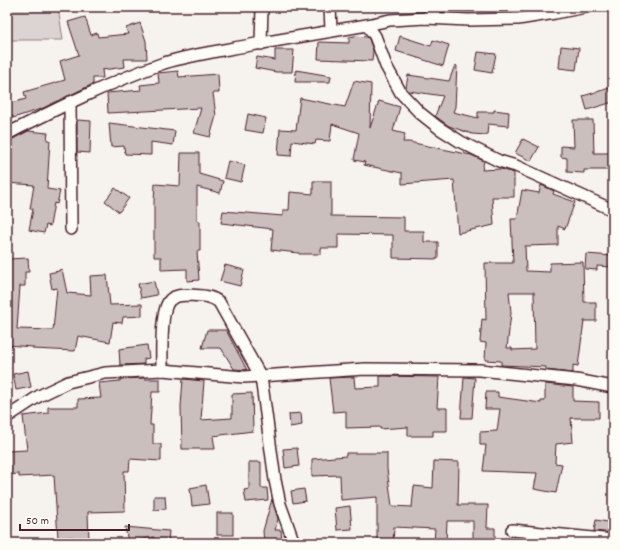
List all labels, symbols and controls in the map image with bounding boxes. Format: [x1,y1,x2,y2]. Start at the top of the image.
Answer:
scale bar [20,506,129,532]
text: 50 m [26,513,49,530]

